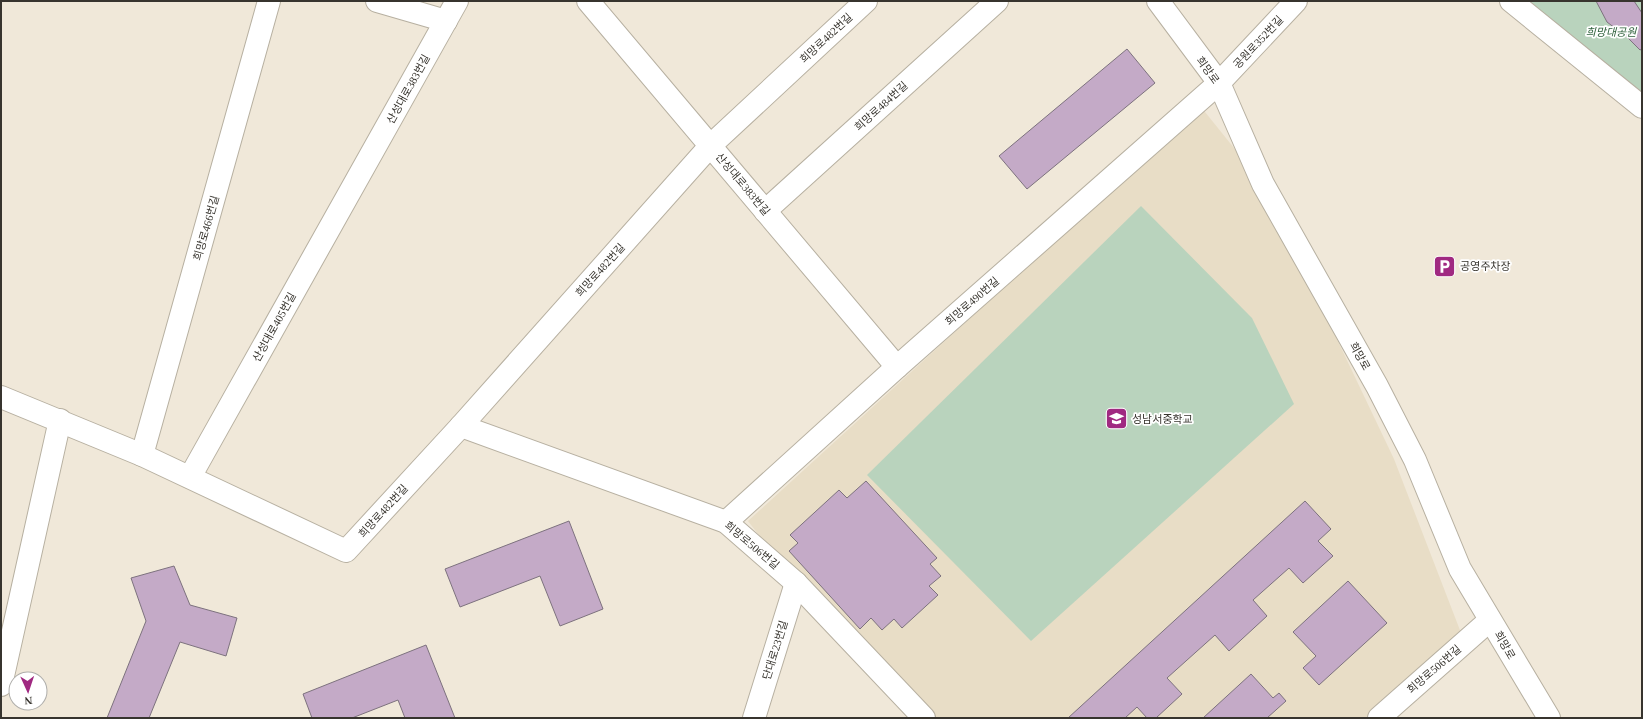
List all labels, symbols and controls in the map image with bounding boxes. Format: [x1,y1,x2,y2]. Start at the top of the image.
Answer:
street label: 희망로482번길 [797,11,855,65]
street label: 공원로352번길 [1231,13,1285,71]
park label: 희망대공원 [1586,26,1637,38]
street label: 산성대로383번길 [384,52,432,126]
street label: 희망로 [1194,54,1222,86]
street label: 희망로484번길 [852,79,910,133]
street label: 산성대로383번길 [714,151,772,217]
street label: 희망로466번길 [191,194,221,262]
street label: 희망로482번길 [573,241,627,299]
parking icon: 공영주차장 [1432,253,1458,279]
place label: 공영주차장 [1460,260,1511,272]
street label: 희망로490번길 [943,274,1001,328]
street label: 산성대로405번길 [250,290,298,364]
street label: 희망로 [1347,340,1373,372]
school or university icon: 성남서중학교 [1104,406,1130,432]
place label: 성남서중학교 [1132,413,1193,425]
street label: 희망로482번길 [356,482,410,540]
street label: 희망로506번길 [722,519,782,571]
street label: 단대로23번길 [760,619,790,681]
street label: 희망로 [1492,629,1518,661]
street label: 희망로506번길 [1405,642,1463,696]
north arrow [8,671,48,711]
text: N [24,695,33,707]

